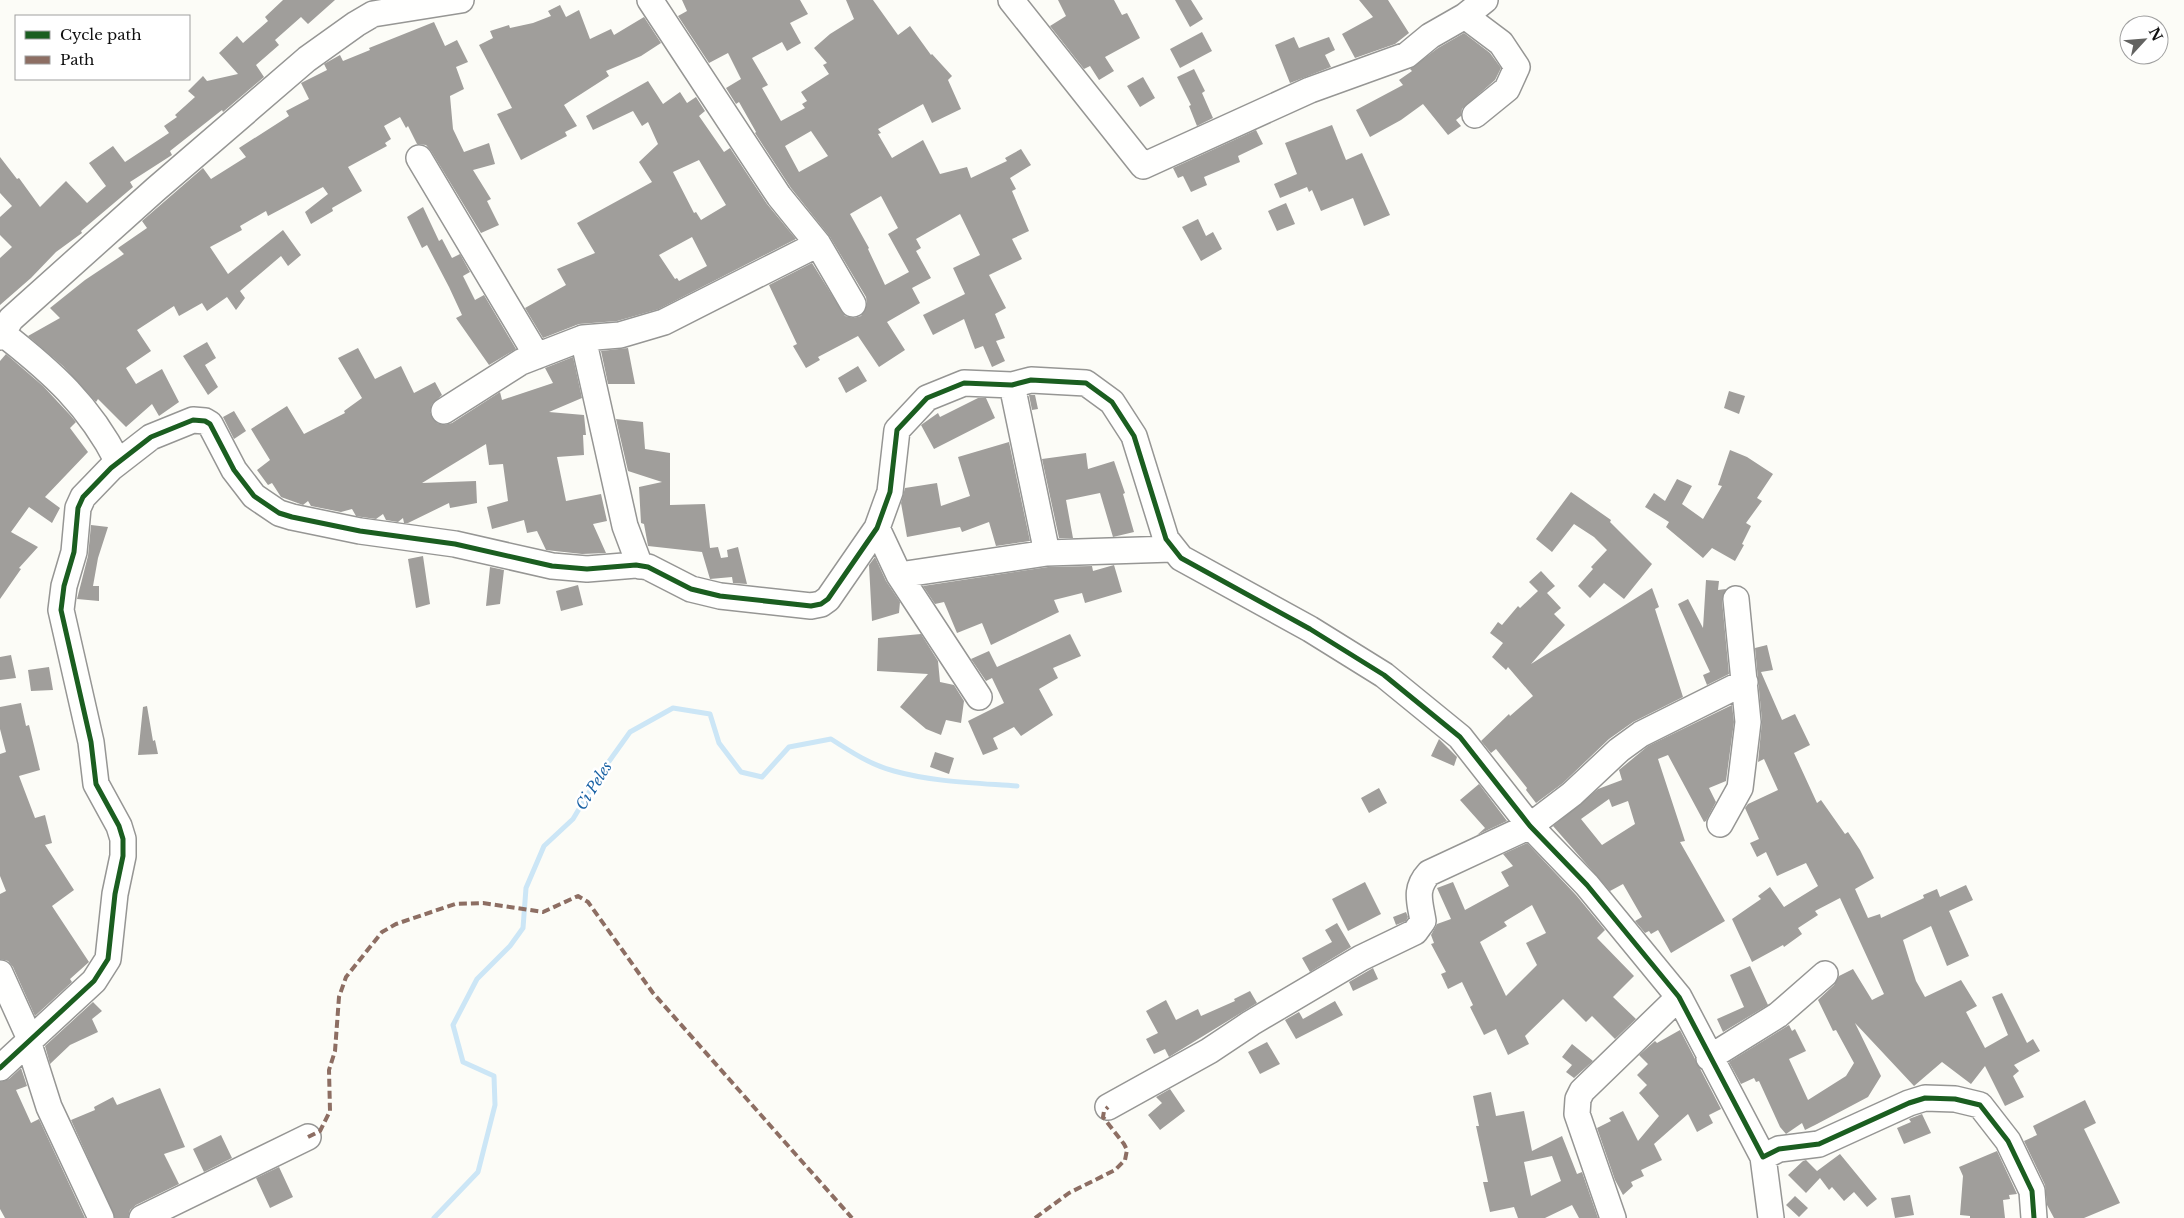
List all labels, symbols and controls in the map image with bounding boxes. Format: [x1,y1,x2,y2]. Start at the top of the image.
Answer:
legend [15,15,190,80]
north arrow [2119,15,2169,65]
text: N [2145,24,2167,44]
text: Cycle path [60,25,142,44]
text: Path [60,50,94,69]
water label: Ci Peles [571,758,616,813]

